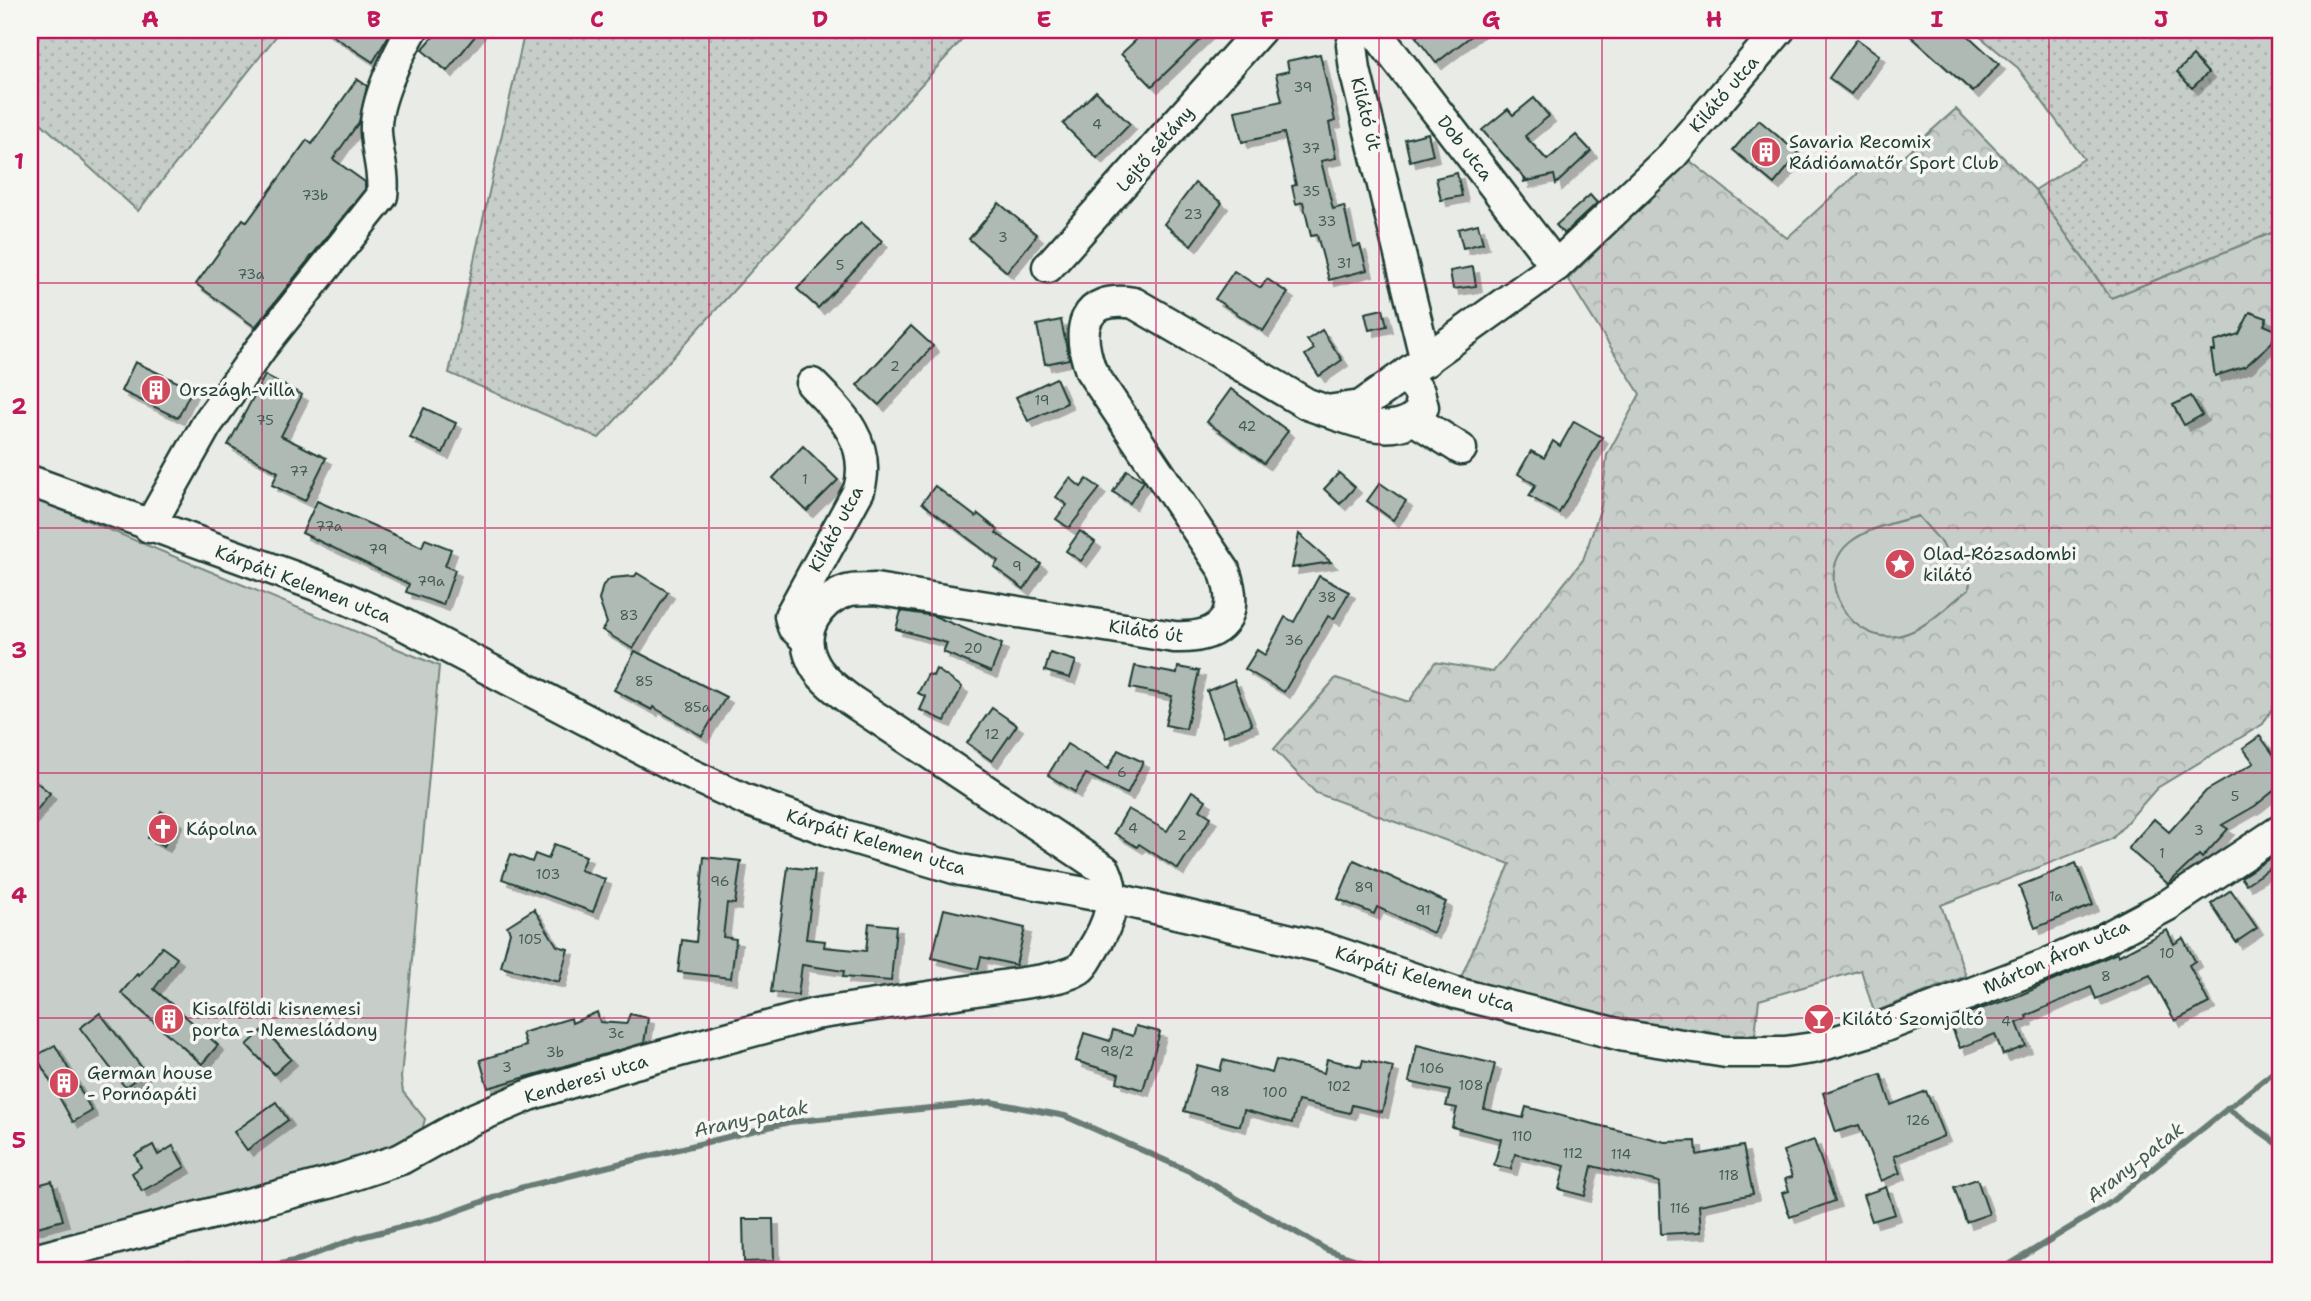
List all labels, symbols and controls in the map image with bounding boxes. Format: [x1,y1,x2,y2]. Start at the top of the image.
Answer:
text: A [141,4,159,34]
text: B [367,4,381,34]
text: C [590,4,604,34]
text: D [812,4,828,34]
text: E [1036,4,1052,34]
text: F [1260,4,1274,34]
text: G [1482,4,1501,34]
text: H [1706,4,1722,34]
text: I [1931,4,1944,34]
text: J [2154,4,2168,34]
street label: Kilátó utca [1684,50,1764,138]
street label: Kilátó út [1345,75,1387,154]
house number: 39 [1294,78,1312,96]
street label: Lejtő sétány [1111,101,1199,197]
street label: Dob utca [1432,110,1498,186]
house number: 4 [1092,115,1102,133]
place label: Savaria Recomix Rádióamatőr Sport Club [1789,130,1999,175]
building icon: Savaria Recomix Rádióamatőr Sport Club [1749,135,1783,169]
house number: 37 [1302,139,1320,157]
text: 1 [14,146,24,176]
house number: 35 [1302,182,1320,200]
house number: 73b [302,186,328,204]
house number: 23 [1184,205,1202,223]
house number: 33 [1318,212,1336,230]
house number: 3 [998,228,1008,246]
house number: 31 [1337,254,1351,272]
house number: 5 [836,256,844,274]
house number: 73a [237,265,265,283]
house number: 2 [890,357,900,375]
building icon: Országh-villa [139,373,173,407]
place label: Országh-villa [179,378,295,402]
text: 2 [11,391,27,421]
house number: 19 [1034,391,1050,409]
house number: 75 [256,411,274,429]
house number: 42 [1238,417,1256,435]
house number: 77 [290,462,308,480]
house number: 1 [802,470,808,488]
street label: Kilátó utca [803,482,869,576]
house number: 77a [316,517,343,535]
street label: Kárpáti Kelemen utca [212,539,394,629]
house number: 79 [368,540,388,558]
place label: Olad-Rózsadombi kilátó [1923,542,2077,587]
place icon: Olad-Rózsadombi kilátó [1883,547,1917,581]
house number: 9 [1012,557,1022,575]
house number: 79a [417,572,445,590]
house number: 38 [1317,588,1337,606]
house number: 83 [620,606,638,624]
street label: Kilátó út [1107,614,1185,648]
house number: 36 [1284,631,1304,649]
text: 3 [11,635,27,665]
house number: 20 [963,639,983,657]
house number: 85 [635,672,653,690]
house number: 85a [684,698,711,716]
house number: 12 [985,725,999,743]
house number: 6 [1117,763,1127,781]
house number: 5 [2231,787,2239,805]
street label: Kárpáti Kelemen utca [783,803,969,881]
church icon: Kápolna [146,812,180,846]
place label: Kápolna [186,817,257,841]
house number: 4 [1128,819,1138,837]
house number: 3 [2194,821,2204,839]
house number: 2 [1177,826,1187,844]
house number: 1 [2159,844,2165,862]
house number: 103 [536,865,560,883]
house number: 96 [710,872,730,890]
house number: 89 [1355,878,1373,896]
text: 4 [11,880,27,910]
house number: 1a [2049,887,2063,905]
house number: 91 [1415,901,1431,919]
street label: Márton Áron utca [1979,914,2133,1000]
house number: 105 [518,930,542,948]
street label: Kárpáti Kelemen utca [1332,940,1518,1018]
house number: 10 [2159,944,2175,962]
house number: 8 [2101,967,2111,985]
place label: Kisalföldi kisnemesi porta - Nemesládony [192,997,378,1042]
building icon: Kisalföldi kisnemesi porta - Nemesládony [152,1002,186,1036]
bar icon: Kilátó Szomjoltó [1802,1002,1836,1036]
place label: Kilátó Szomjoltó [1842,1007,1984,1031]
house number: 4 [2001,1012,2011,1030]
house number: 3c [608,1024,624,1042]
house number: 98/2 [1100,1042,1134,1060]
house number: 3b [546,1043,564,1061]
street label: Kenderesi utca [521,1049,651,1109]
house number: 3 [502,1058,512,1076]
house number: 106 [1420,1059,1444,1077]
place label: German house - Pornóapáti [87,1061,213,1106]
building icon: German house - Pornóapáti [47,1066,81,1100]
house number: 108 [1459,1076,1483,1094]
house number: 102 [1327,1077,1351,1095]
house number: 98 [1210,1082,1230,1100]
house number: 100 [1263,1083,1287,1101]
water label: Arany-patak [691,1094,811,1143]
house number: 126 [1906,1111,1930,1129]
water label: Arany-patak [2082,1117,2189,1208]
text: 5 [12,1125,26,1155]
house number: 110 [1512,1127,1532,1145]
house number: 112 [1563,1144,1583,1162]
house number: 114 [1611,1145,1631,1163]
house number: 118 [1719,1166,1739,1184]
house number: 116 [1670,1199,1690,1217]

